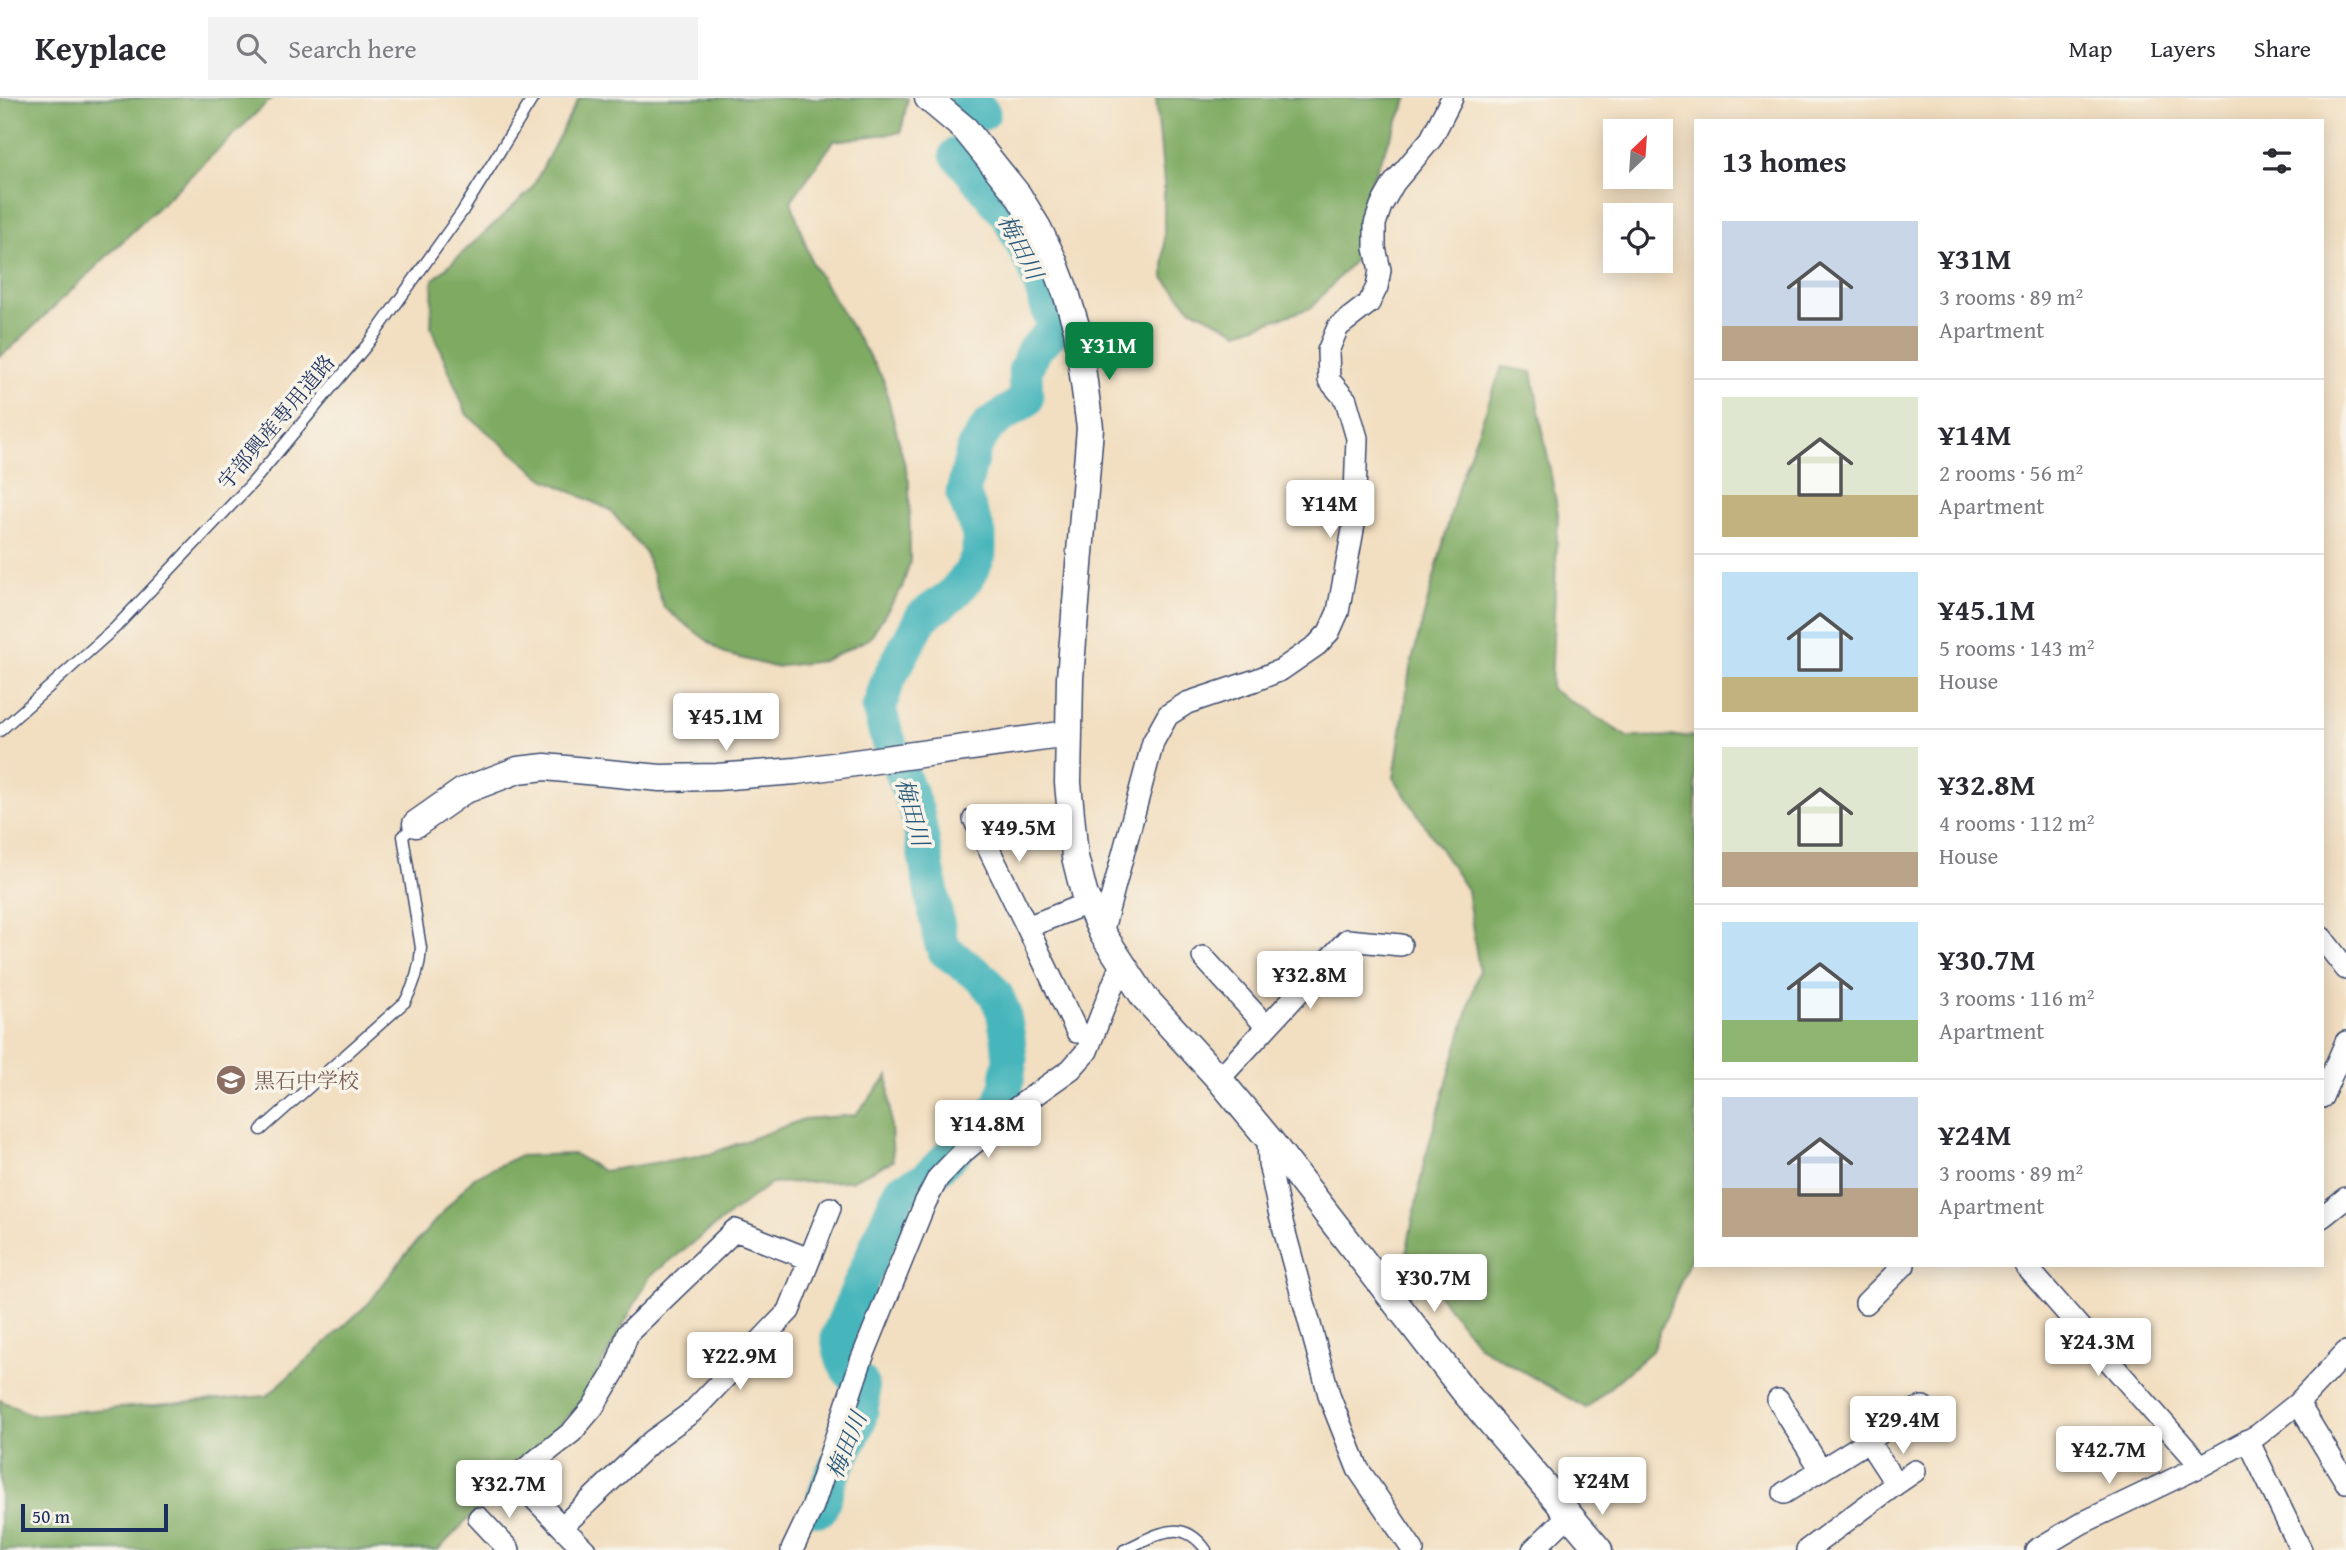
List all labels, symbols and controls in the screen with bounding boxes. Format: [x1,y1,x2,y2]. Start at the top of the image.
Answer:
search box [208,17,698,80]
text: Keyplace [35,24,166,72]
icon: search [232,29,270,67]
text: Search here [288,29,417,68]
text: Map [2069,31,2112,66]
text: Layers [2150,31,2216,66]
text: Share [2254,31,2311,66]
north arrow [1603,119,1673,189]
map controls [1603,119,1673,273]
text: 13 homes [1722,139,1847,183]
icon: filters [2258,142,2296,180]
button: locate [1603,203,1673,273]
water label: 梅田川 [991,209,1053,288]
text: ¥31M [1939,236,2011,280]
icon: home [1778,249,1862,333]
text: 3 rooms · 89 m² [1939,280,2083,313]
text: Apartment [1939,313,2044,346]
pin: ¥31M [1068,322,1150,382]
text: ¥31M [1081,328,1137,361]
street label: 宇部興産専用道路 [210,348,342,496]
text: ¥14M [1939,412,2011,456]
icon: home [1778,425,1862,509]
text: 2 rooms · 56 m² [1939,456,2083,489]
pin: ¥14M [1289,480,1371,540]
text: ¥14M [1302,486,1358,519]
text: Apartment [1939,489,2044,522]
text: ¥45.1M [1939,587,2035,631]
icon: home [1778,600,1862,684]
text: 5 rooms · 143 m² [1939,631,2094,664]
text: House [1939,664,1998,697]
pin: ¥45.1M [669,694,783,753]
text: ¥45.1M [689,699,763,732]
text: ¥32.8M [1939,762,2035,806]
water label: 梅田川 [888,774,939,852]
icon: home [1778,775,1862,859]
pin: ¥49.5M [962,804,1076,864]
text: 4 rooms · 112 m² [1939,806,2094,839]
text: ¥49.5M [982,810,1056,843]
text: House [1939,839,1998,872]
text: ¥30.7M [1939,937,2035,981]
icon: home [1778,950,1862,1034]
pin: ¥32.8M [1253,951,1367,1011]
text: ¥32.8M [1273,957,1347,990]
text: 3 rooms · 116 m² [1939,981,2094,1014]
text: Apartment [1939,1014,2044,1047]
school or university icon: 黒石中学校 [214,1063,248,1097]
place label: 黒石中学校 [254,1065,359,1096]
pin: ¥14.8M [931,1100,1045,1160]
text: ¥14.8M [951,1106,1025,1139]
text: ¥24M [1939,1112,2011,1156]
icon: home [1778,1125,1862,1209]
text: 3 rooms · 89 m² [1939,1156,2083,1189]
text: Apartment [1939,1189,2044,1222]
pin: ¥30.7M [1377,1254,1491,1314]
text: ¥30.7M [1397,1260,1471,1293]
pin: ¥24.3M [2041,1318,2155,1378]
text: ¥24.3M [2061,1324,2135,1357]
pin: ¥22.9M [683,1332,797,1392]
text: ¥22.9M [703,1338,777,1371]
pin: ¥29.4M [1846,1396,1960,1456]
text: ¥29.4M [1866,1402,1940,1435]
water label: 梅田川 [818,1404,875,1483]
pin: ¥42.7M [2052,1426,2166,1486]
text: ¥42.7M [2072,1432,2146,1465]
pin: ¥24M [1561,1458,1643,1517]
pin: ¥32.7M [452,1460,566,1520]
text: ¥24M [1574,1463,1630,1496]
text: ¥32.7M [472,1466,546,1499]
scale bar [21,1501,168,1533]
text: 50 m [32,1502,70,1530]

